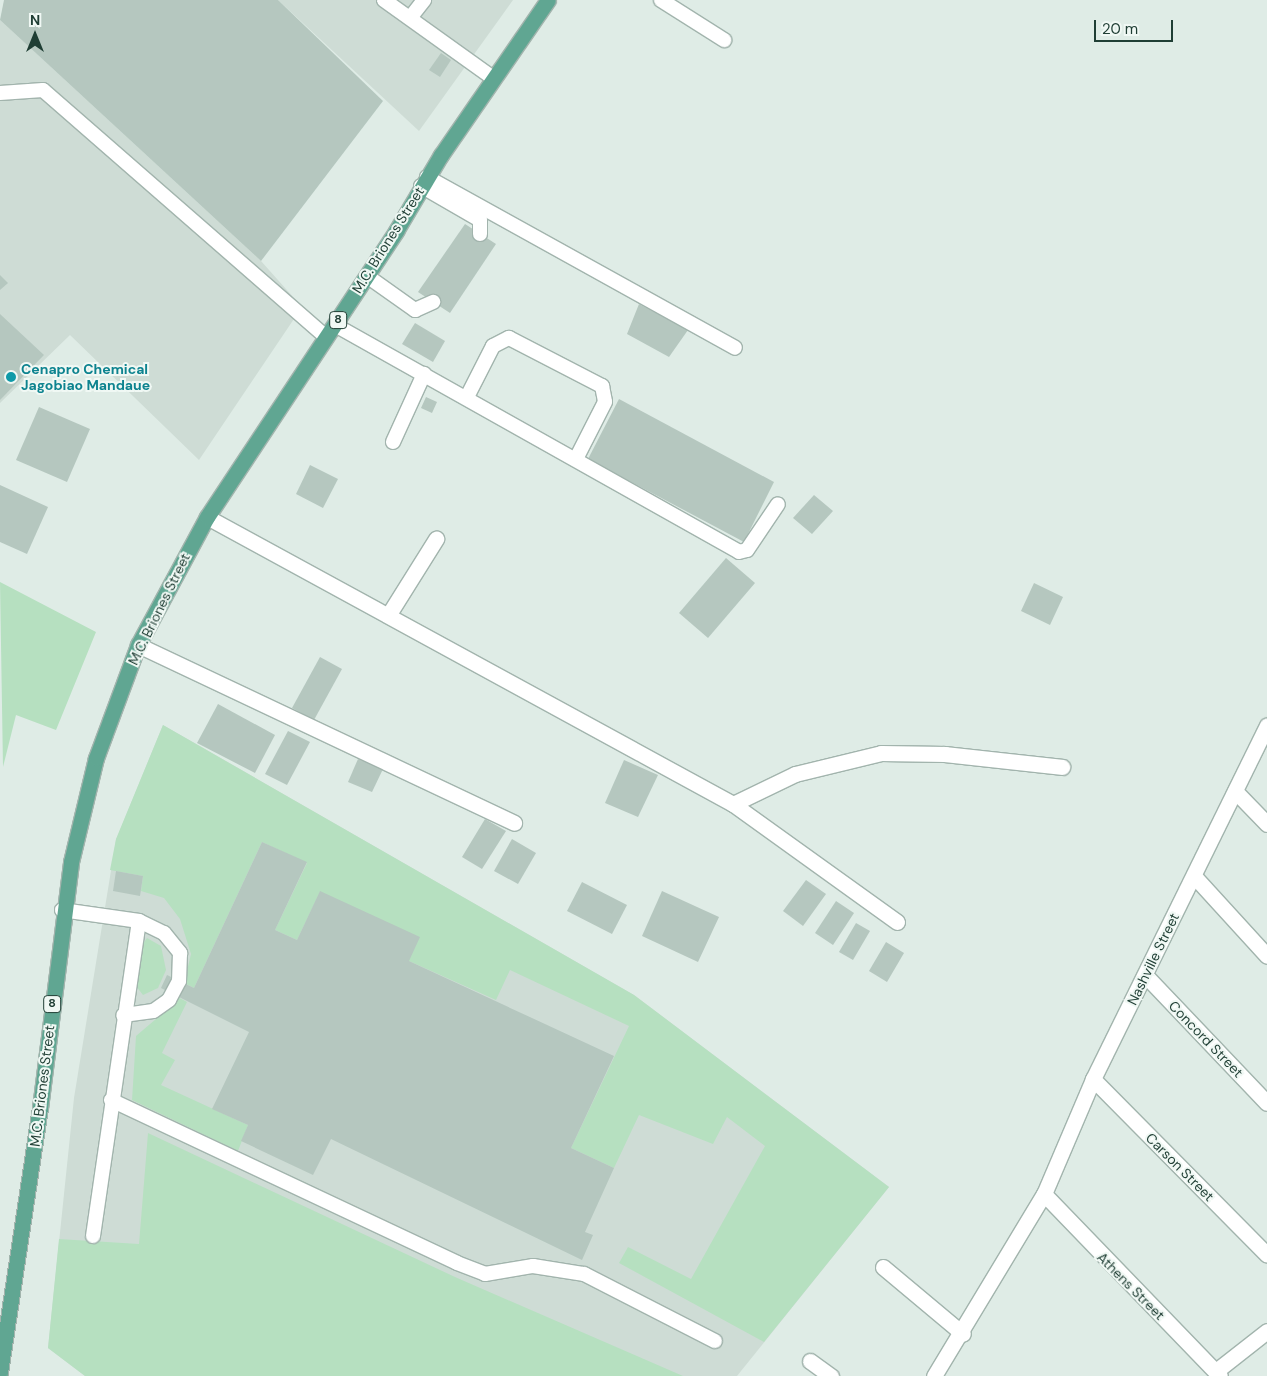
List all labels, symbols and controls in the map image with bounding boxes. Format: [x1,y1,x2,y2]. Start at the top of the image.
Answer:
north arrow [10,10,60,60]
scale bar [1097,10,1176,42]
text: N [30,11,40,29]
text: 20 m [1102,19,1138,39]
street label: M.C. Briones Street [348,184,428,296]
road number: 8 [328,310,348,330]
place label: Cenapro Chemical Jagobiao Mandaue [21,361,150,394]
marker: Cenapro Chemical Jagobiao Mandaue [5,371,17,383]
street label: M.C. Briones Street [125,550,193,668]
street label: Nashville Street [1123,910,1183,1008]
road number: 8 [42,994,62,1014]
street label: Concord Street [1165,997,1247,1081]
street label: M.C. Briones Street [26,1024,58,1148]
street label: Carson Street [1142,1129,1218,1205]
street label: Athens Street [1094,1249,1168,1323]

